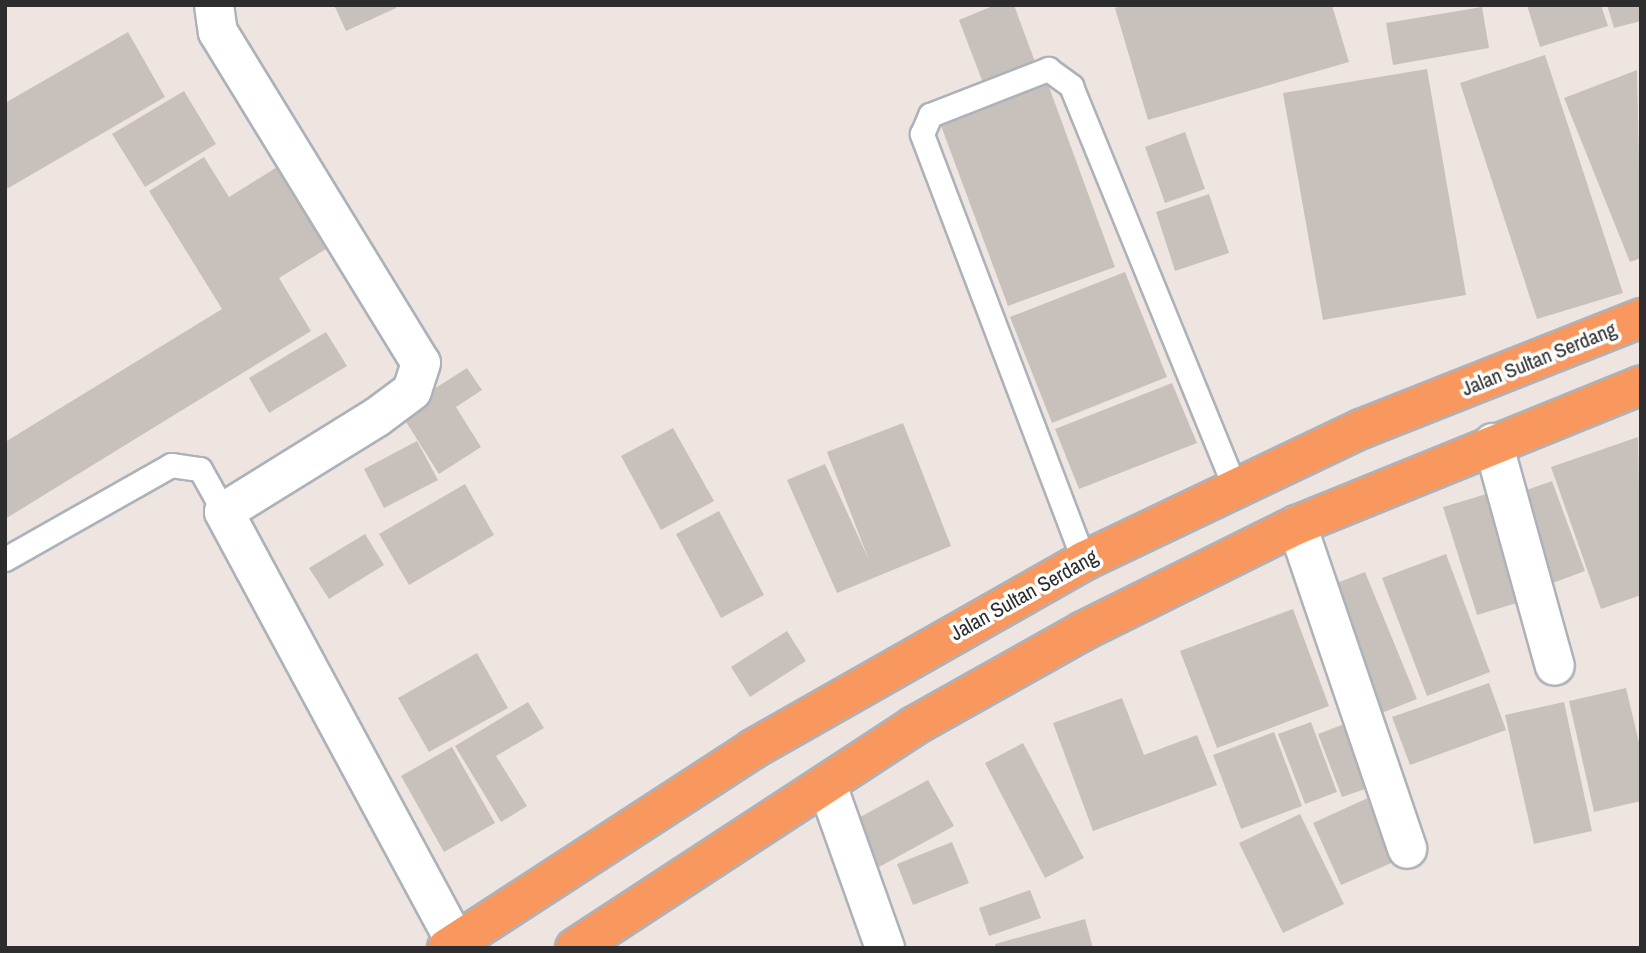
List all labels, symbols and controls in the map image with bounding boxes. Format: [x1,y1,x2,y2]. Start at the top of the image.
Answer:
street label: Jalan Sultan Serdang [1458,316,1620,402]
street label: Jalan Sultan Serdang [946,544,1102,646]

